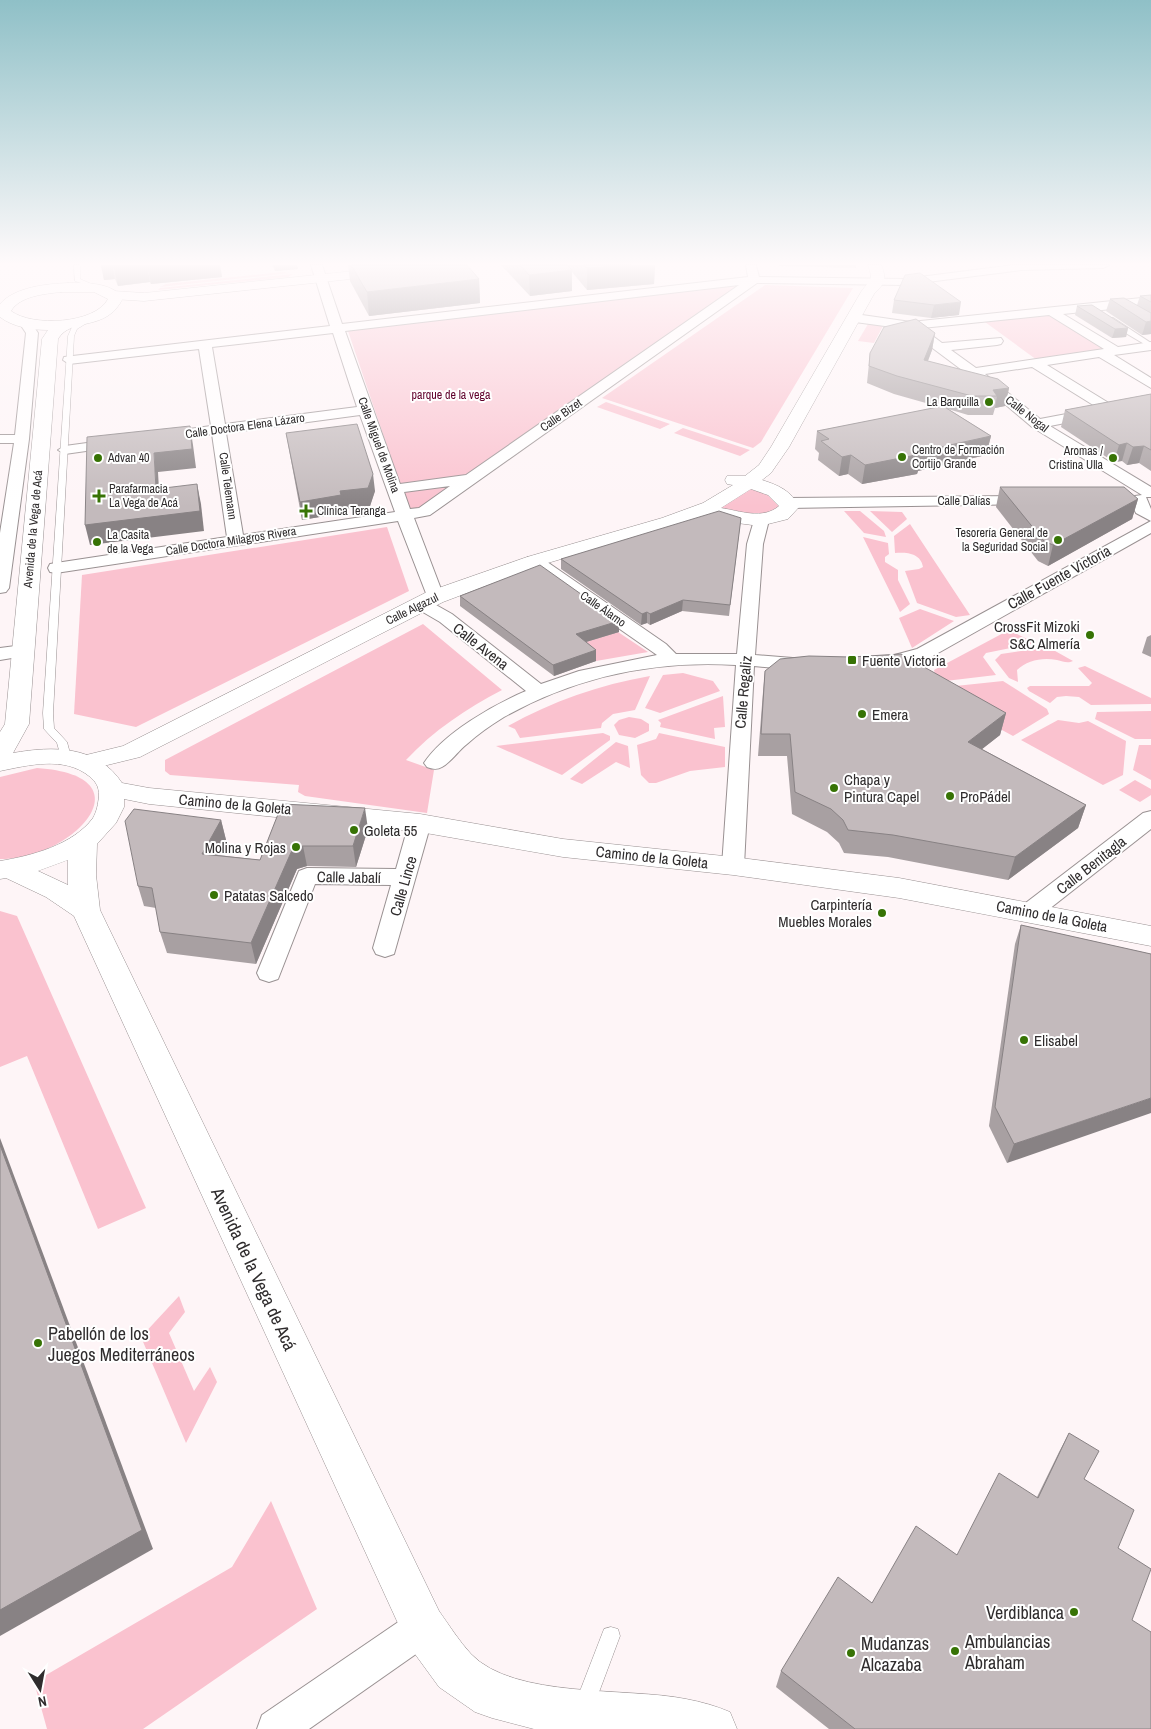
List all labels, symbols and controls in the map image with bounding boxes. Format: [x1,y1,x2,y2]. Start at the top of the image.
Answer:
park label: parque de la vega [412,387,491,403]
street label: Calle Nogal [1002,392,1052,436]
place label: La Barquilla [926,394,980,410]
street label: Calle Miguel de Molina [354,395,404,496]
street label: Calle Bizet [537,395,585,435]
marker: La Barquilla [983,396,995,408]
street label: Calle Doctora Elena Lázaro [184,410,306,442]
place label: Centro de Formación Cortijo Grande [912,442,1005,472]
place label: Aromas / Cristina Ulla [1049,443,1104,473]
place label: Advan 40 [107,450,150,466]
street label: Calle Telemann [215,451,241,521]
marker: Centro de Formación Cortijo Grande [896,451,908,463]
marker: Advan 40 [92,452,104,464]
marker: Aromas / Cristina Ulla [1107,452,1119,464]
street label: Avenida de la Vega de Acá [20,469,46,589]
place label: Parafarmacia La Vega de Acá [109,481,178,511]
marker: Parafarmacia La Vega de Acá [93,490,105,502]
street label: Calle Dalías [937,493,991,509]
place label: Clínica Teranga [317,503,386,519]
marker: Clínica Teranga [299,504,313,518]
street label: Calle Doctora Milagros Rivera [165,523,298,559]
place label: Tesorería General de la Seguridad Social [956,525,1048,555]
place label: La Casita de la Vega [107,527,154,557]
marker: Tesorería General de la Seguridad Social [1052,534,1064,546]
marker: La Casita de la Vega [91,536,103,548]
street label: Calle Fuente Victoria [1003,540,1115,614]
street label: Calle Álamo [577,587,629,631]
street label: Calle Algazul [383,589,441,629]
place label: CrossFit Mizoki S&C Almería [994,616,1080,654]
street label: Calle Avena [449,618,513,675]
marker: CrossFit Mizoki S&C Almería [1084,629,1096,641]
place label: Fuente Victoria [862,650,946,671]
marker: Fuente Victoria [846,654,858,666]
street label: Calle Regaliz [729,655,757,729]
place label: Emera [872,704,908,725]
marker: Emera [856,708,868,720]
place label: Chapa y Pintura Capel [844,769,919,807]
marker: Chapa y Pintura Capel [828,782,840,794]
place label: ProPádel [960,786,1011,807]
street label: Camino de la Goleta [178,789,292,819]
marker: ProPádel [944,790,956,802]
place label: Goleta 55 [364,820,418,841]
marker: Goleta 55 [348,824,360,836]
street label: Calle Benitagla [1052,831,1130,899]
place label: Molina y Rojas [205,837,286,858]
marker: Molina y Rojas [290,841,302,853]
street label: Camino de la Goleta [595,841,709,873]
street label: Calle Lince [384,853,422,918]
street label: Calle Jabalí [317,866,382,888]
place label: Patatas Salcedo [224,885,314,906]
marker: Patatas Salcedo [208,889,220,901]
place label: Carpintería Muebles Morales [778,894,872,932]
street label: Camino de la Goleta [995,895,1110,937]
marker: Carpintería Muebles Morales [876,907,888,919]
place label: Elisabel [1034,1030,1078,1051]
marker: Elisabel [1018,1034,1030,1046]
street label: Avenida de la Vega de Acá [205,1183,303,1355]
place label: Pabellón de los Juegos Mediterráneos [48,1321,195,1367]
marker: Pabellón de los Juegos Mediterráneos [32,1337,44,1349]
place label: Verdiblanca [986,1600,1064,1625]
marker: Verdiblanca [1068,1606,1080,1618]
place label: Ambulancias Abraham [964,1629,1050,1675]
place label: Mudanzas Alcazaba [860,1631,929,1677]
marker: Ambulancias Abraham [949,1645,961,1657]
marker: Mudanzas Alcazaba [845,1647,857,1659]
north arrow [15,1664,65,1714]
text: N [37,1692,48,1711]

